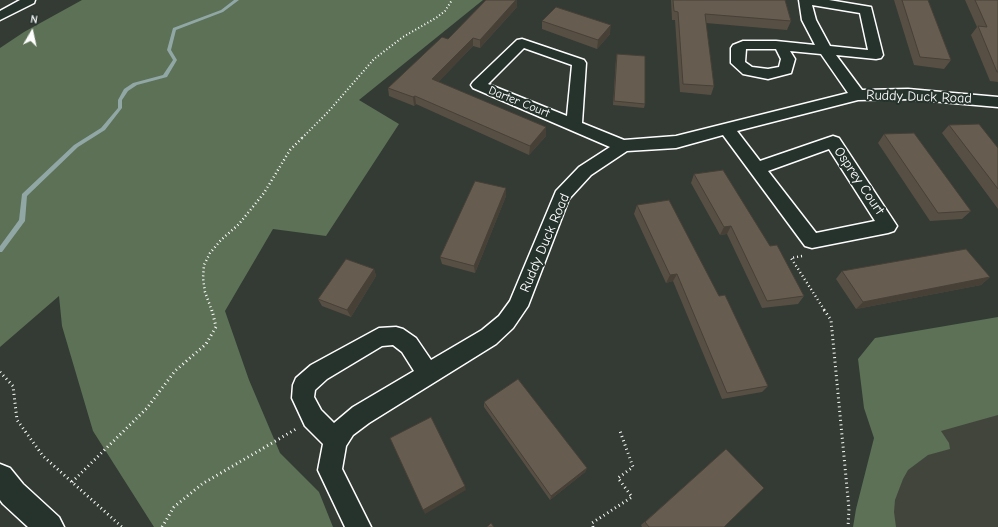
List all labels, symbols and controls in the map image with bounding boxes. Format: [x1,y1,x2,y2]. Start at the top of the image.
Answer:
north arrow [12,12,52,52]
text: N [29,13,39,27]
street label: Darter Court [486,83,552,121]
street label: Ruddy Duck Road [866,87,972,107]
street label: Osprey Court [830,144,888,218]
street label: Ruddy Duck Road [517,191,573,295]

